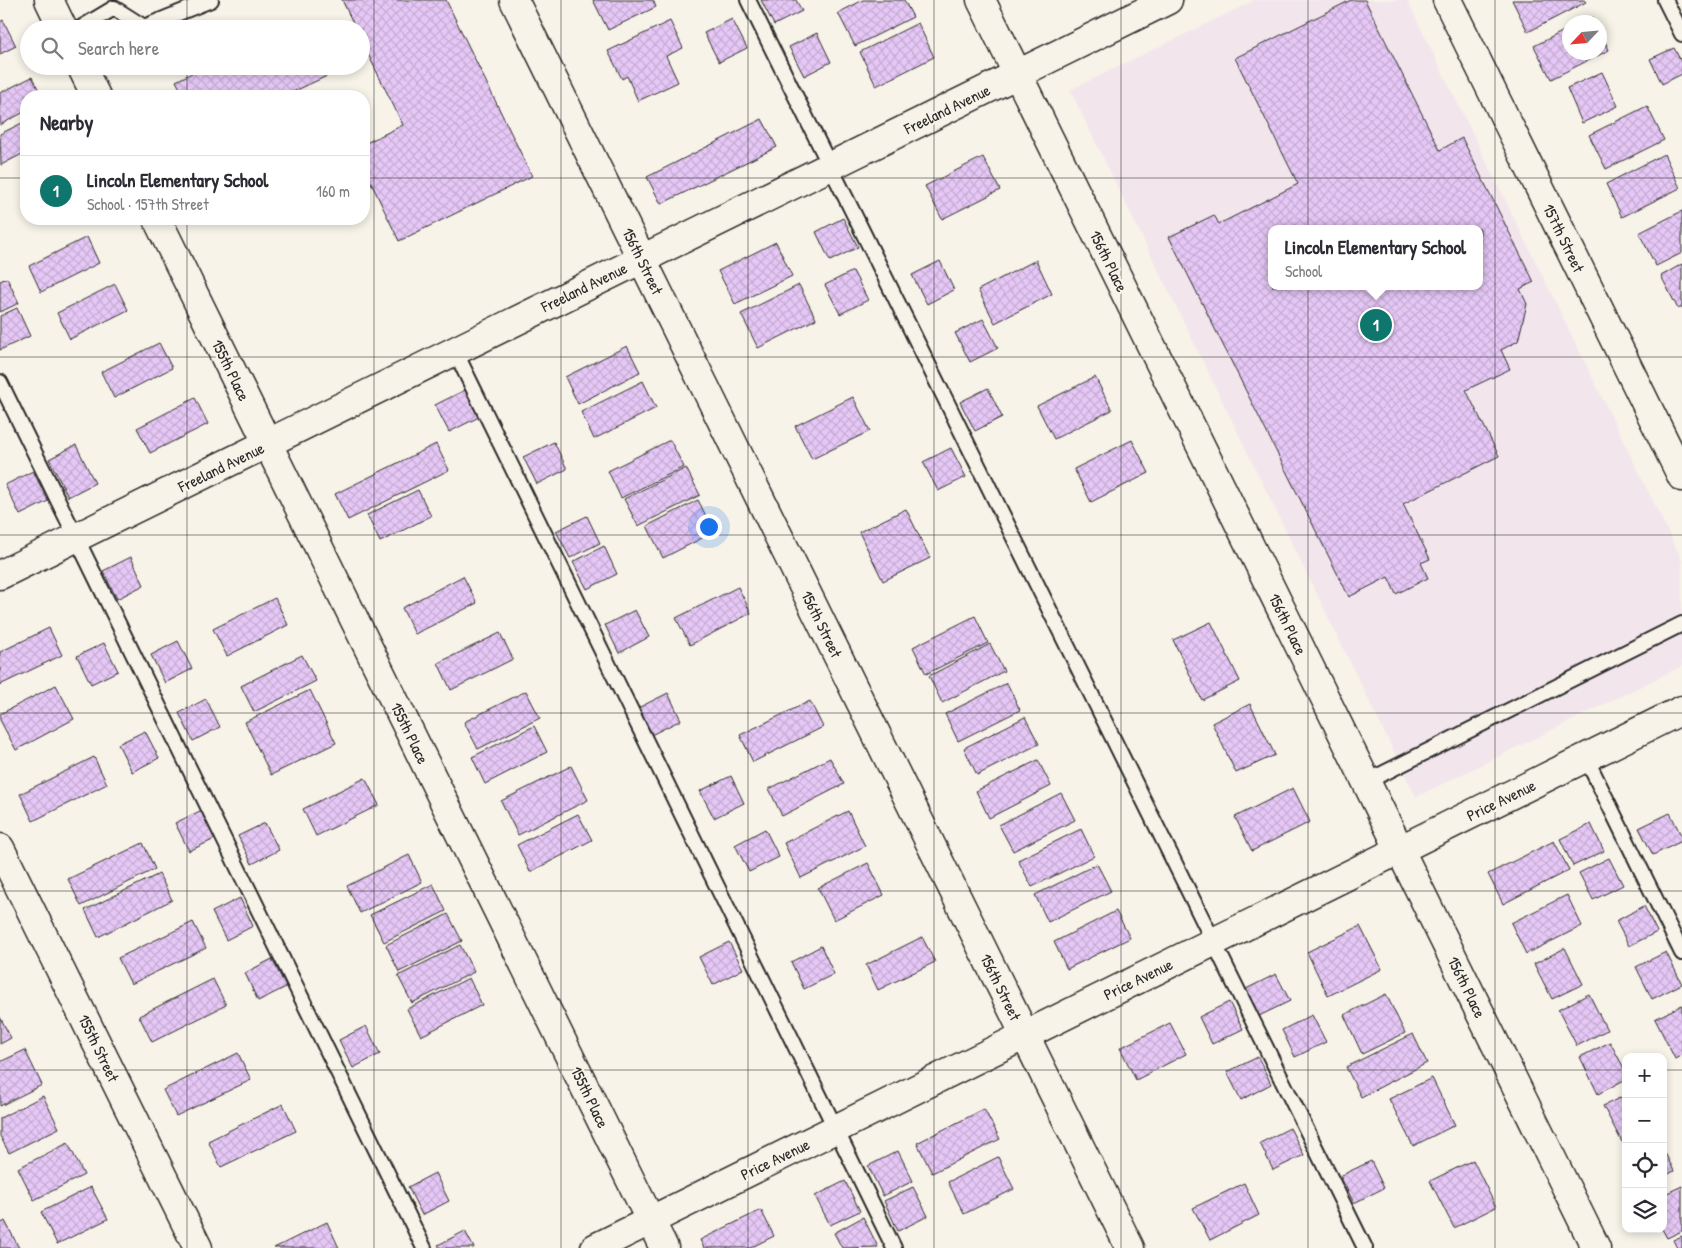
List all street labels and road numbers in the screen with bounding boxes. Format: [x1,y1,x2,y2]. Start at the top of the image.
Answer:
street label: Freeland Avenue [899,78,994,140]
street label: 157th Street [1538,200,1590,276]
street label: 156th Street [617,224,669,299]
street label: 156th Place [1085,227,1134,296]
street label: Freeland Avenue [536,256,631,318]
street label: 155th Place [207,335,256,405]
street label: Freeland Avenue [173,436,268,498]
street label: 156th Street [796,587,848,662]
street label: 156th Place [1264,590,1313,659]
street label: 155th Place [386,698,435,768]
street label: Price Avenue [1463,774,1540,826]
street label: 156th Street [975,950,1027,1025]
street label: Price Avenue [1100,953,1177,1005]
street label: 156th Place [1443,953,1492,1022]
street label: 155th Street [73,1011,125,1086]
street label: 155th Place [566,1062,615,1132]
street label: Price Avenue [737,1133,814,1185]

